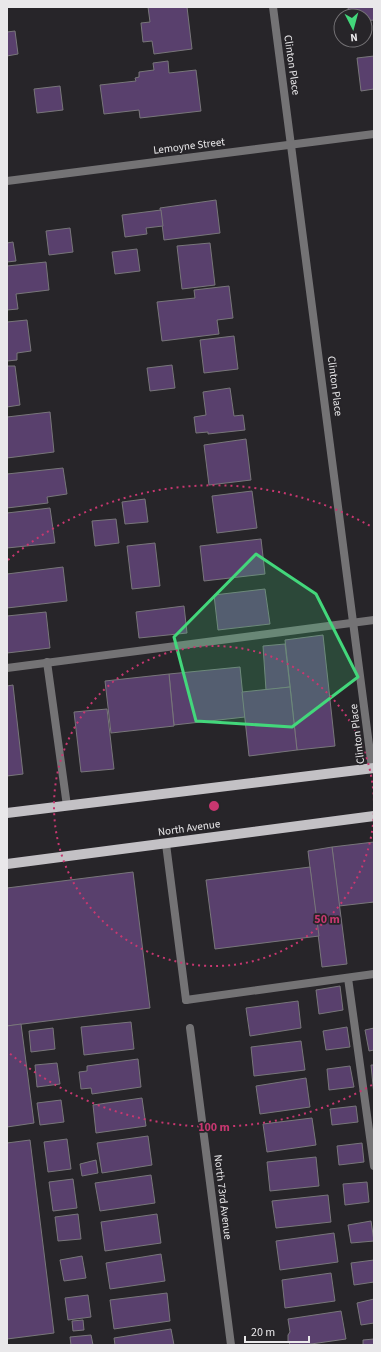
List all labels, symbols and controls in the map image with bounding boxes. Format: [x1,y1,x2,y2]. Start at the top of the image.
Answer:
north arrow [333,8,373,48]
text: N [350,30,358,45]
street label: Clinton Place [280,34,304,96]
street label: Lemoyne Street [152,134,226,158]
street label: Clinton Place [324,355,346,417]
street label: Clinton Place [346,703,368,765]
centre of rings [207,799,221,813]
street label: North Avenue [157,816,222,840]
text: 50 m [314,911,340,928]
text: 100 m [198,1119,230,1136]
street label: North 73rd Avenue [210,1154,236,1241]
scale bar [245,1318,309,1344]
text: 20 m [251,1324,275,1341]

